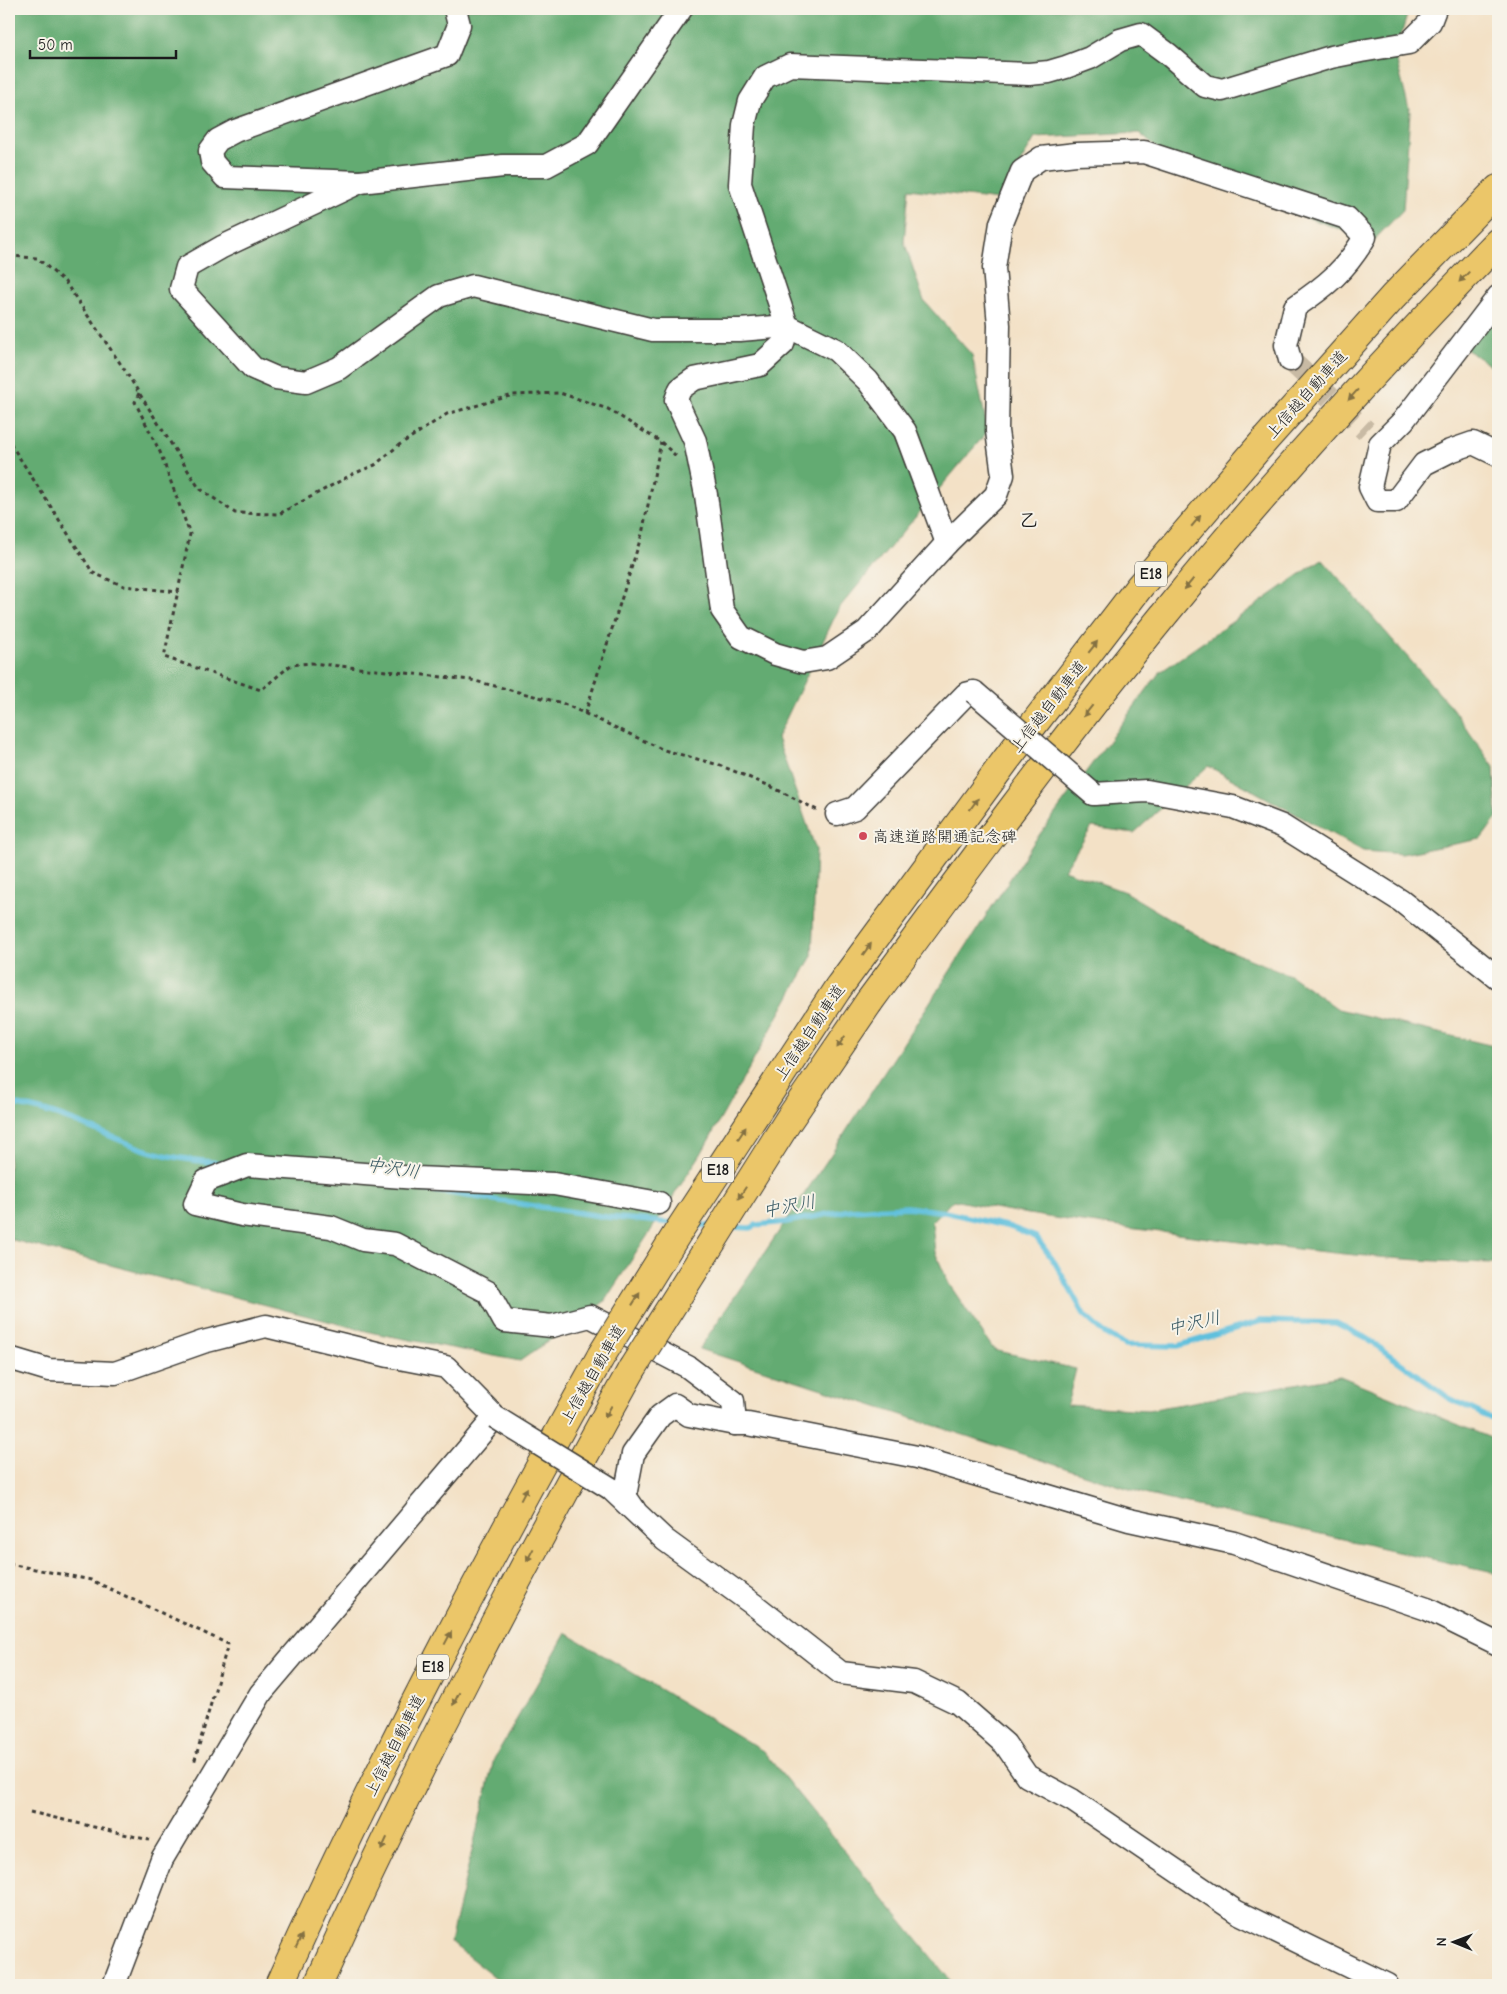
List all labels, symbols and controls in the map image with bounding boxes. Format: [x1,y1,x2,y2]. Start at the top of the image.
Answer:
scale bar [30,28,176,60]
text: 50 m [38,36,73,54]
one-way arrow [1458,270,1470,282]
street label: 上信越自動車道 [1263,347,1351,442]
one-way arrow [1348,389,1359,402]
district label: 乙 [1018,509,1038,531]
one-way arrow [1190,514,1201,527]
road number: E18 [1135,562,1167,586]
one-way arrow [1184,577,1195,590]
one-way arrow [1088,641,1099,654]
street label: 上信越自動車道 [1007,657,1090,756]
one-way arrow [1082,704,1093,717]
one-way arrow [968,798,979,811]
place label: 高速道路開通記念碑 [873,828,1017,846]
marker: 高速道路開通記念碑 [857,830,869,842]
one-way arrow [862,942,872,956]
street label: 上信越自動車道 [771,981,849,1084]
one-way arrow [836,1035,846,1049]
one-way arrow [737,1126,747,1139]
water label: 中沢川 [365,1154,421,1183]
road number: E18 [702,1158,734,1182]
one-way arrow [738,1186,747,1199]
water label: 中沢川 [761,1191,818,1222]
one-way arrow [631,1293,641,1306]
water label: 中沢川 [1165,1307,1223,1340]
street label: 上信越自動車道 [557,1321,629,1428]
one-way arrow [604,1405,612,1419]
one-way arrow [520,1487,528,1501]
one-way arrow [526,1548,535,1561]
one-way arrow [444,1630,452,1645]
road number: E18 [417,1654,449,1680]
street label: 上信越自動車道 [361,1691,428,1799]
one-way arrow [452,1692,460,1706]
one-way arrow [379,1837,388,1852]
north arrow [1430,1916,1480,1966]
one-way arrow [296,1934,304,1948]
text: N [1433,1937,1450,1946]

